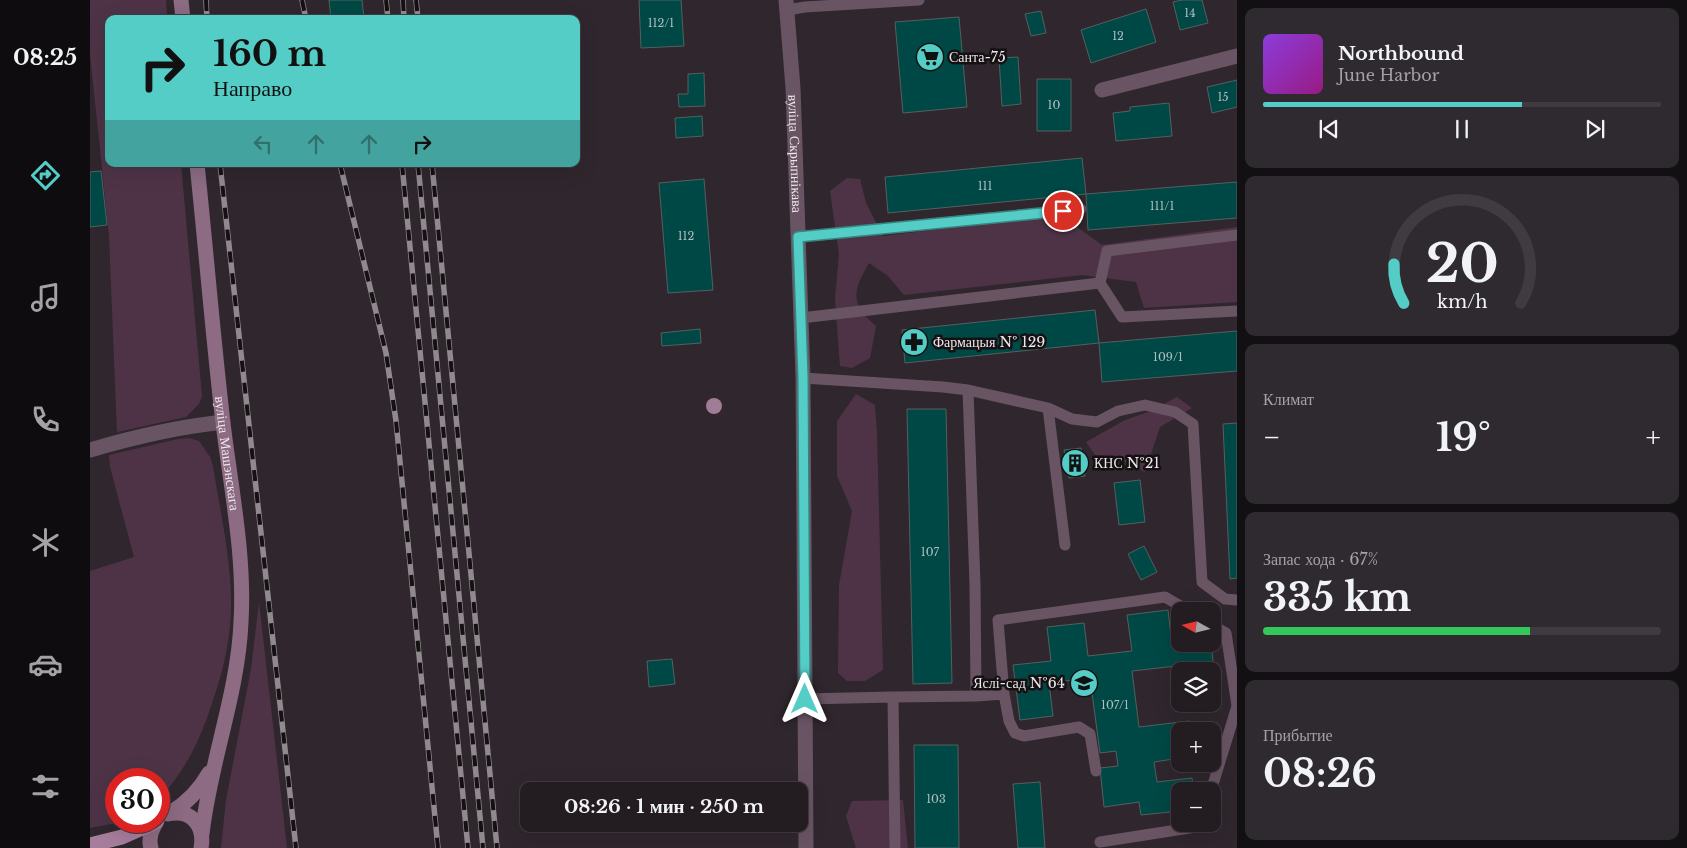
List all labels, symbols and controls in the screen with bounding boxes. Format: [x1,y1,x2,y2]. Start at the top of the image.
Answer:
house number: 14 [1184,6,1196,20]
house number: 112/1 [648,16,674,30]
house number: 12 [1112,29,1124,43]
text: 160 m [213,32,326,75]
icon: right [130,35,195,100]
supermarket icon: Санта-75 [915,42,945,72]
text: Northbound [1338,42,1464,65]
text: 08:25 [13,44,77,71]
place label: Санта-75 [949,48,1006,66]
text: June Harbor [1338,65,1439,85]
text: Направо [213,75,292,102]
house number: 15 [1217,90,1229,104]
street label: вуліца Скрыпнікава [784,94,806,214]
house number: 10 [1048,98,1061,112]
icon: previous [1315,115,1343,143]
icon: pause [1448,115,1476,143]
icon: next [1581,115,1609,143]
icon: left [249,130,277,158]
icon: ahead [302,130,330,158]
icon: ahead [355,130,383,158]
icon: right [408,130,436,158]
icon: directions [28,158,63,193]
house number: 111 [978,179,992,193]
pin [1042,190,1084,232]
icon: arrive [1049,197,1077,225]
house number: 111/1 [1150,199,1174,213]
house number: 112 [678,229,695,243]
text: 20 [1425,232,1499,296]
icon: music [28,280,63,315]
text: km/h [1437,291,1487,313]
pharmacy icon: Фармацыя № 129 [899,327,929,357]
place label: Фармацыя № 129 [933,333,1045,351]
house number: 109/1 [1153,350,1183,364]
text: Климат [1263,389,1314,409]
street label: вуліца Машэнскага [211,395,244,512]
icon: phone [28,402,63,437]
text: 19° [1436,414,1491,461]
text: − [1263,420,1281,455]
text: + [1646,420,1661,455]
building icon: КНС №21 [1060,448,1090,478]
place label: КНС №21 [1094,454,1160,472]
icon: climate [28,525,63,560]
house number: 107 [921,545,940,559]
text: Запас хода · 67% [1263,549,1378,569]
text: 335 km [1263,574,1411,621]
north arrow [1171,602,1221,652]
map controls [1171,602,1221,832]
icon: car [28,647,63,682]
button: layers [1171,662,1221,712]
school or university icon: Яслі-сад №64 [1069,668,1099,698]
position arrow [778,672,830,724]
place label: Яслі-сад №64 [973,674,1065,692]
house number: 107/1 [1101,698,1129,712]
button: + [1171,722,1221,772]
text: Прибытие [1263,725,1333,745]
text: 08:26 [1263,750,1377,797]
speed limit sign: 30 [105,768,170,833]
icon: filters [28,769,63,804]
button: − [1171,782,1221,832]
house number: 103 [926,792,946,806]
text: 08:26 · 1 мин · 250 m [564,795,764,818]

